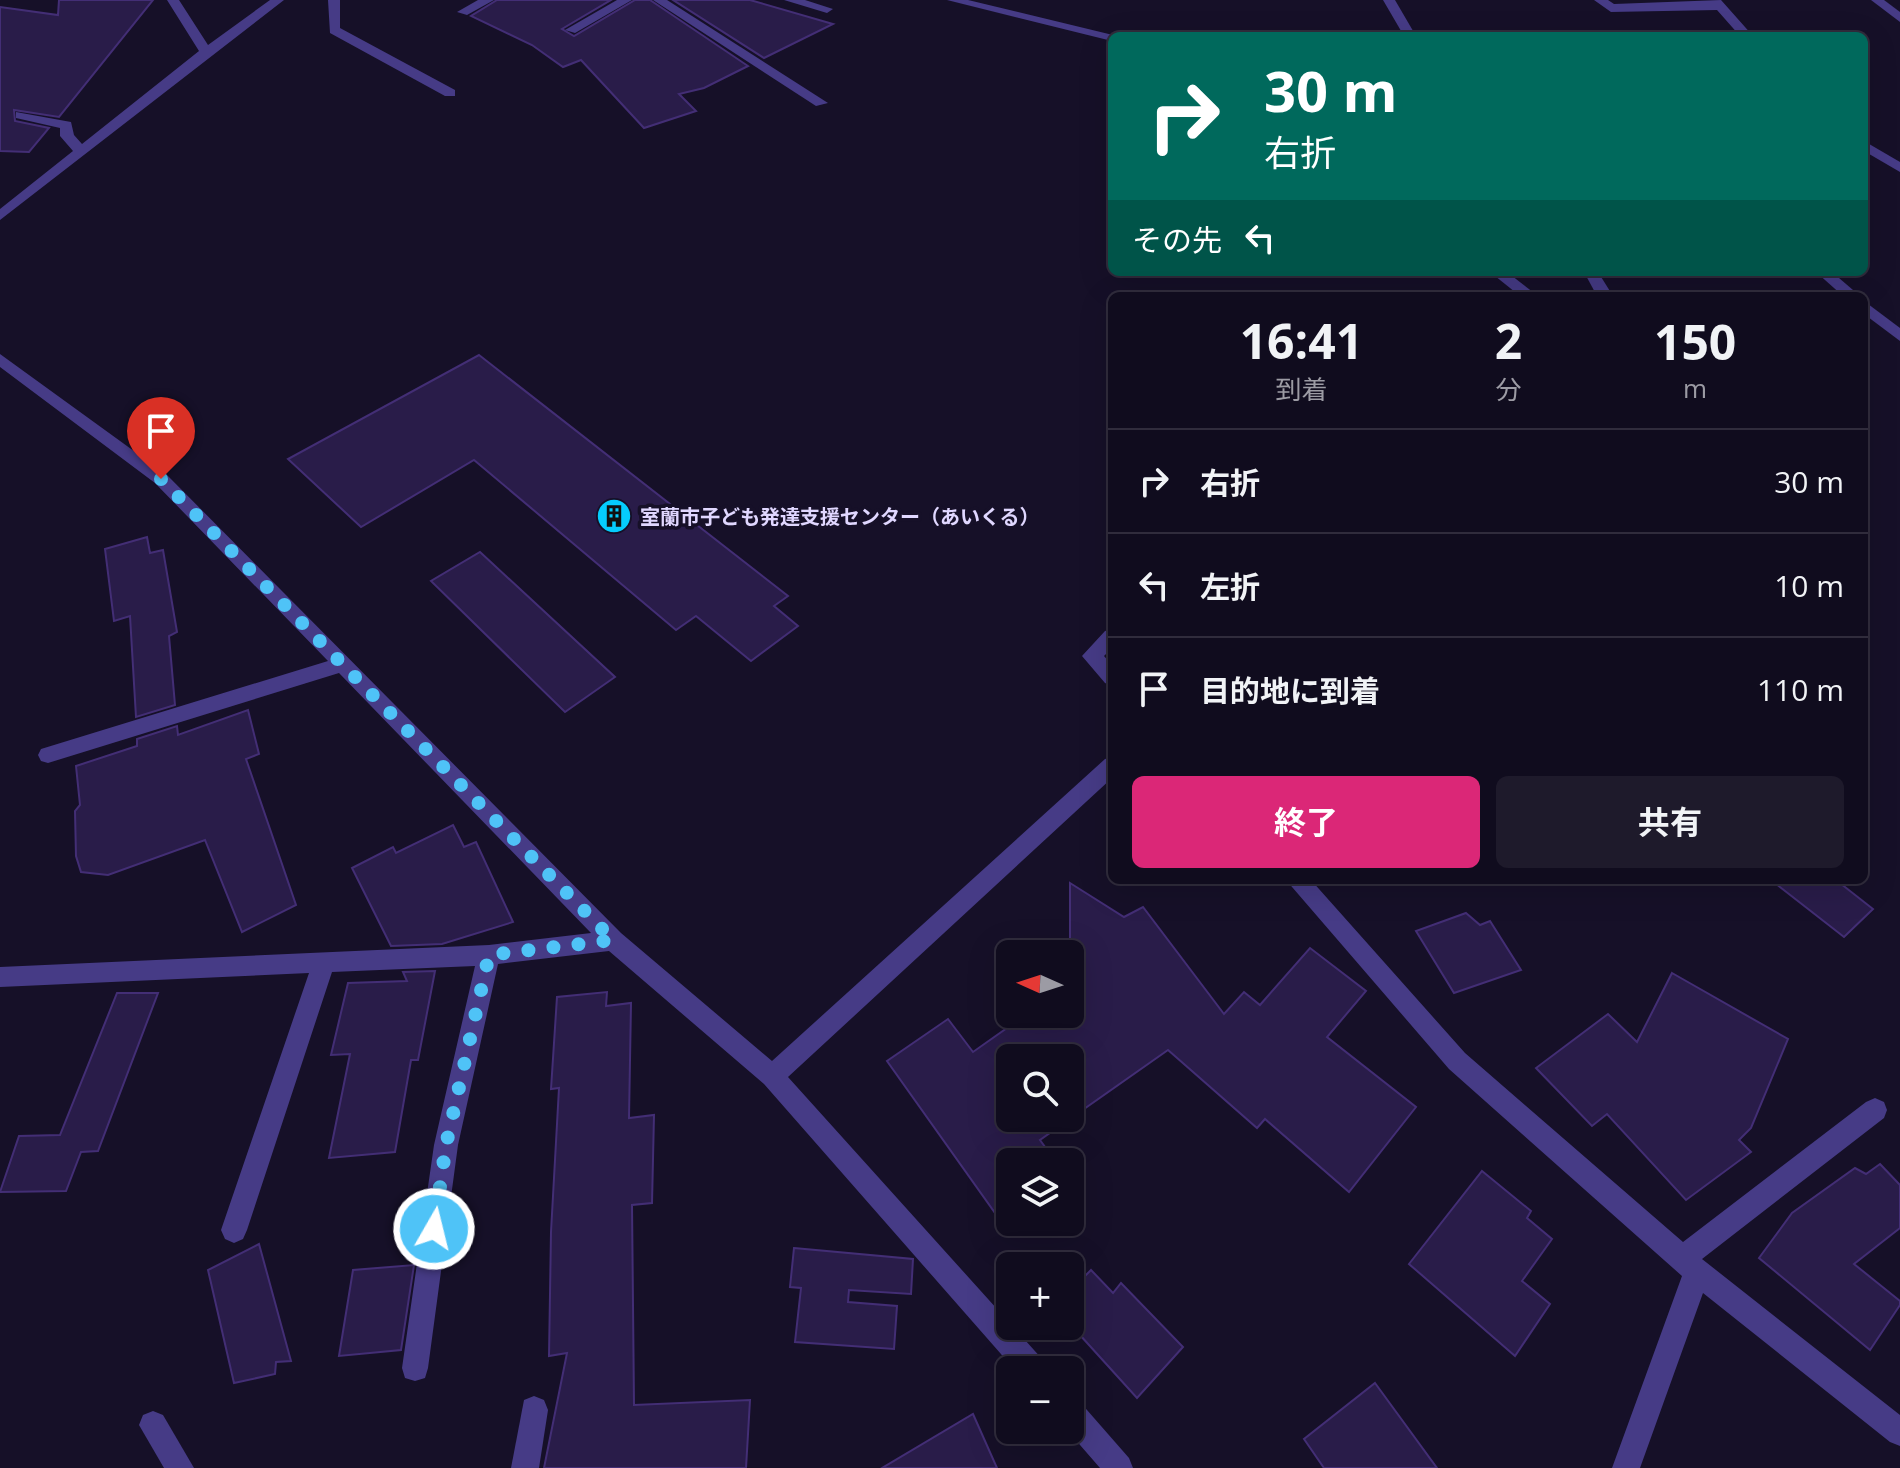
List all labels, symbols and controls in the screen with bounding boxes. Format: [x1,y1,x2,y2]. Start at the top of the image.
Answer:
text: 30 m [1264,52,1398,128]
icon: right [1132,64,1236,168]
text: 右折 [1264,128,1336,177]
icon: left [1238,216,1282,260]
text: その先 [1132,219,1222,260]
text: 16:41 [1240,308,1363,373]
text: 2 [1495,308,1522,373]
text: 150 [1654,309,1736,374]
text: m [1683,370,1707,406]
text: 到着 [1275,371,1327,407]
text: 分 [1496,371,1522,407]
pin [127,397,195,479]
icon: arrive [139,409,183,453]
icon: right [1132,459,1176,503]
text: 30 m [1774,461,1844,502]
text: 右折 [1200,462,1260,503]
building icon: 室蘭市子ども発達支援センター（あいくる） [595,497,633,535]
place label: 室蘭市子ども発達支援センター（あいくる） [640,503,1040,530]
icon: left [1132,563,1176,607]
text: 10 m [1774,565,1844,606]
text: 左折 [1200,566,1260,607]
icon: arrive [1132,667,1176,711]
text: 110 m [1757,669,1844,710]
text: 目的地に到着 [1200,670,1380,711]
button: 終了 [1132,776,1480,868]
button: 共有 [1496,776,1844,868]
north arrow [996,940,1084,1028]
map controls [996,940,1084,1444]
button: search [996,1044,1084,1132]
button: layers [996,1148,1084,1236]
position arrow [392,1187,476,1271]
button: + [996,1252,1084,1340]
button: − [996,1356,1084,1444]

